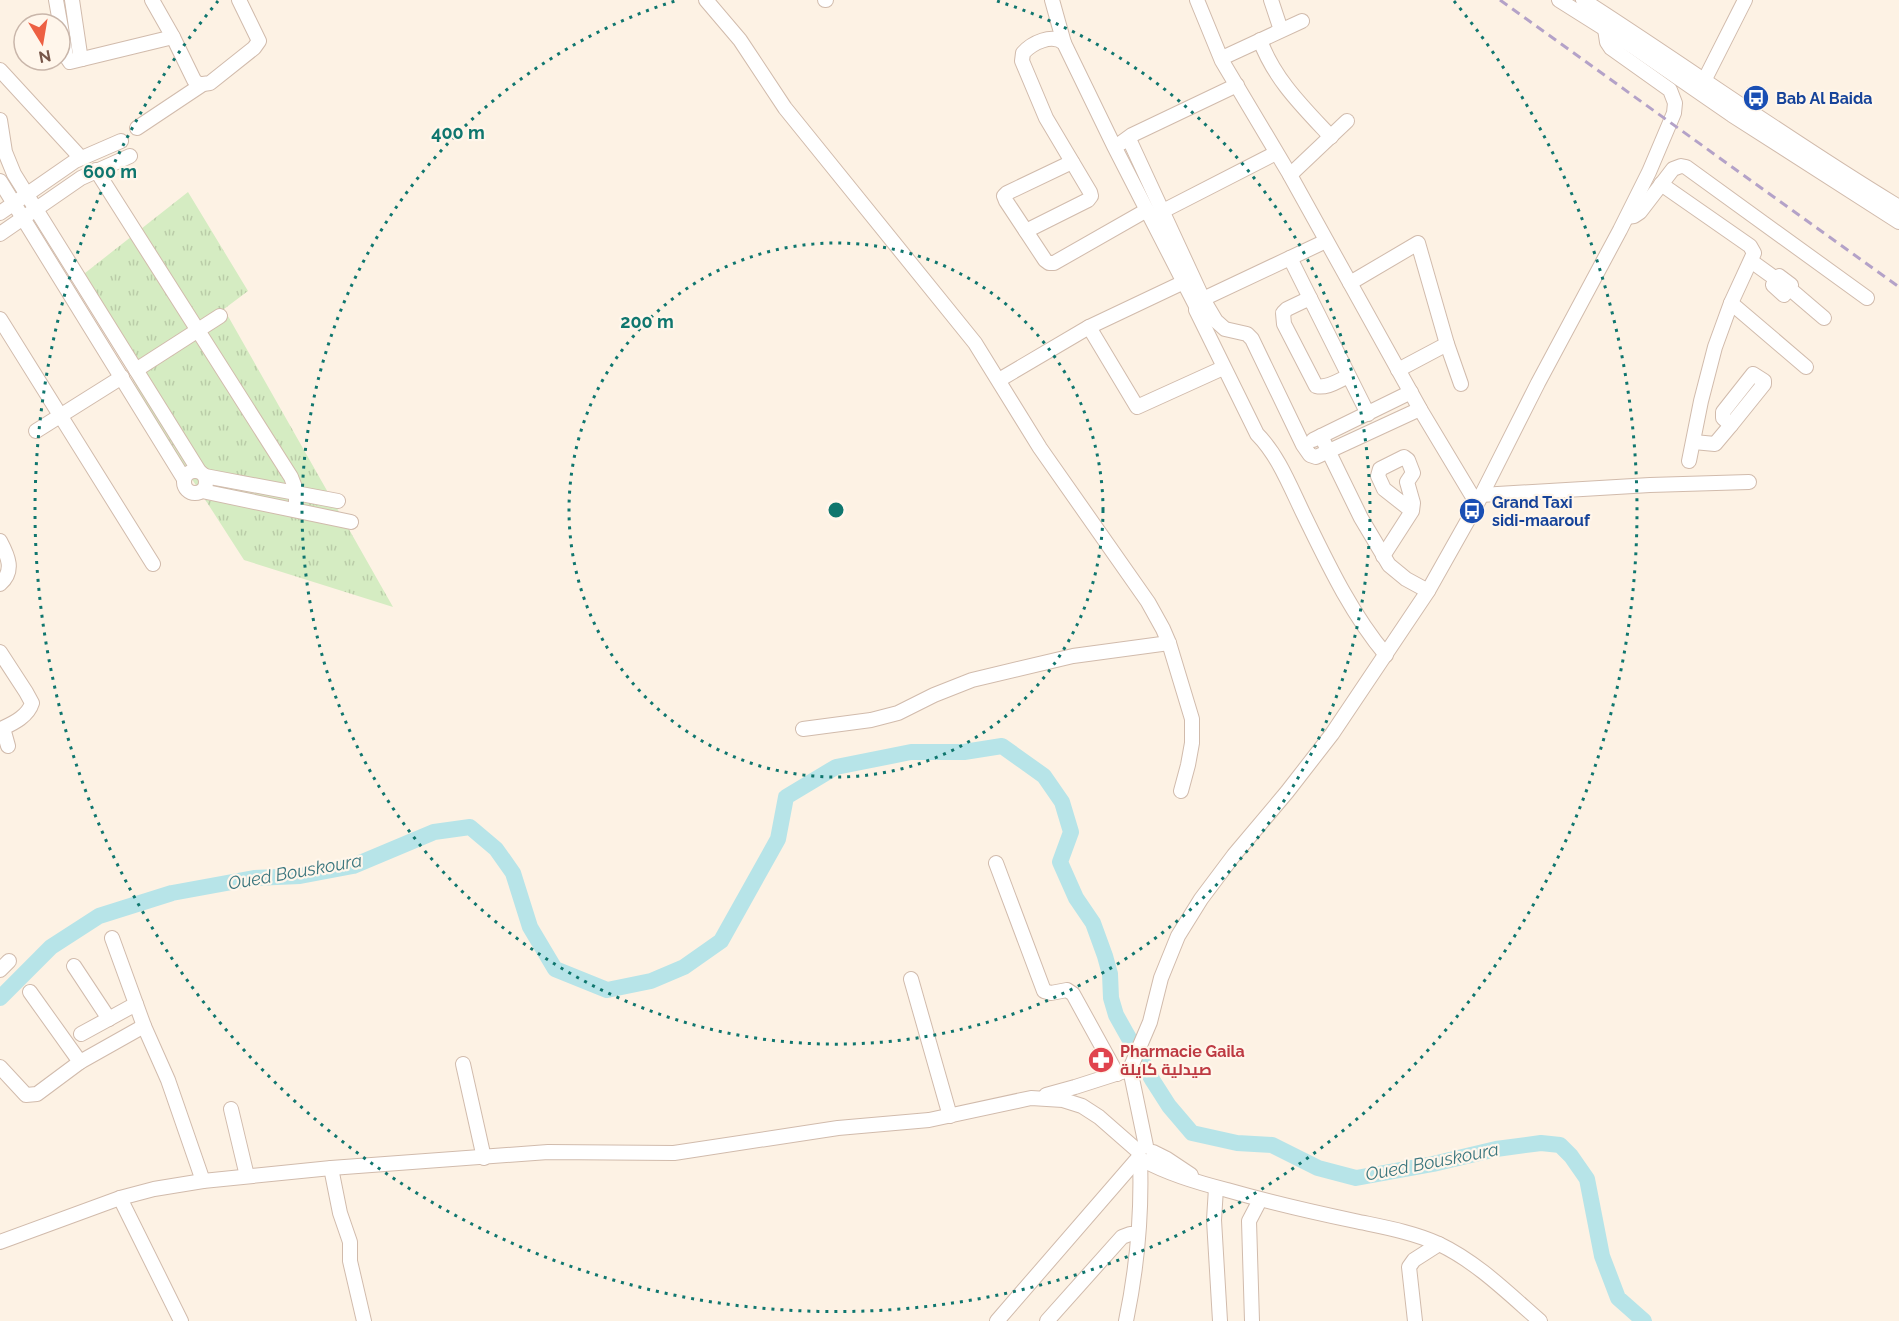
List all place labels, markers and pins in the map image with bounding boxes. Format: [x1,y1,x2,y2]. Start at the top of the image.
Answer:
bus stop icon: Bab Al Baida [1741,83,1771,113]
place label: Bab Al Baida [1776,89,1872,108]
place label: Grand Taxi sidi-maarouf [1492,493,1591,530]
bus stop icon: Grand Taxi sidi-maarouf [1457,496,1487,526]
centre of rings [826,500,846,520]
place label: Pharmacie Gaila صيدلية كايلة [1120,1042,1245,1079]
pharmacy icon: Pharmacie Gaila صيدلية كايلة [1086,1045,1116,1075]

